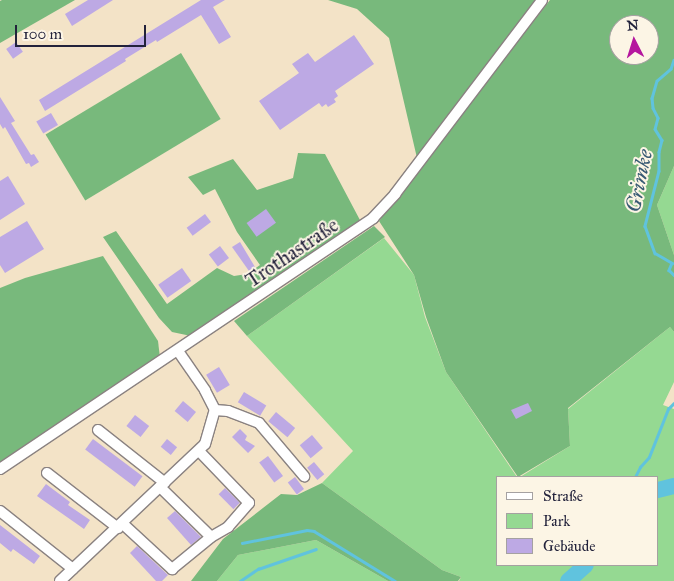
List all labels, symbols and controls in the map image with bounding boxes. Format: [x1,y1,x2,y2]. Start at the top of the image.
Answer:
scale bar [18,15,149,47]
north arrow [609,15,659,65]
text: N [626,17,639,35]
text: 100 m [23,25,62,43]
water label: Grimke [620,147,658,215]
street label: Trothastraße [241,213,343,293]
legend [497,476,659,566]
text: Straße [543,487,583,505]
text: Park [543,512,570,530]
text: Gebäude [543,537,596,555]

